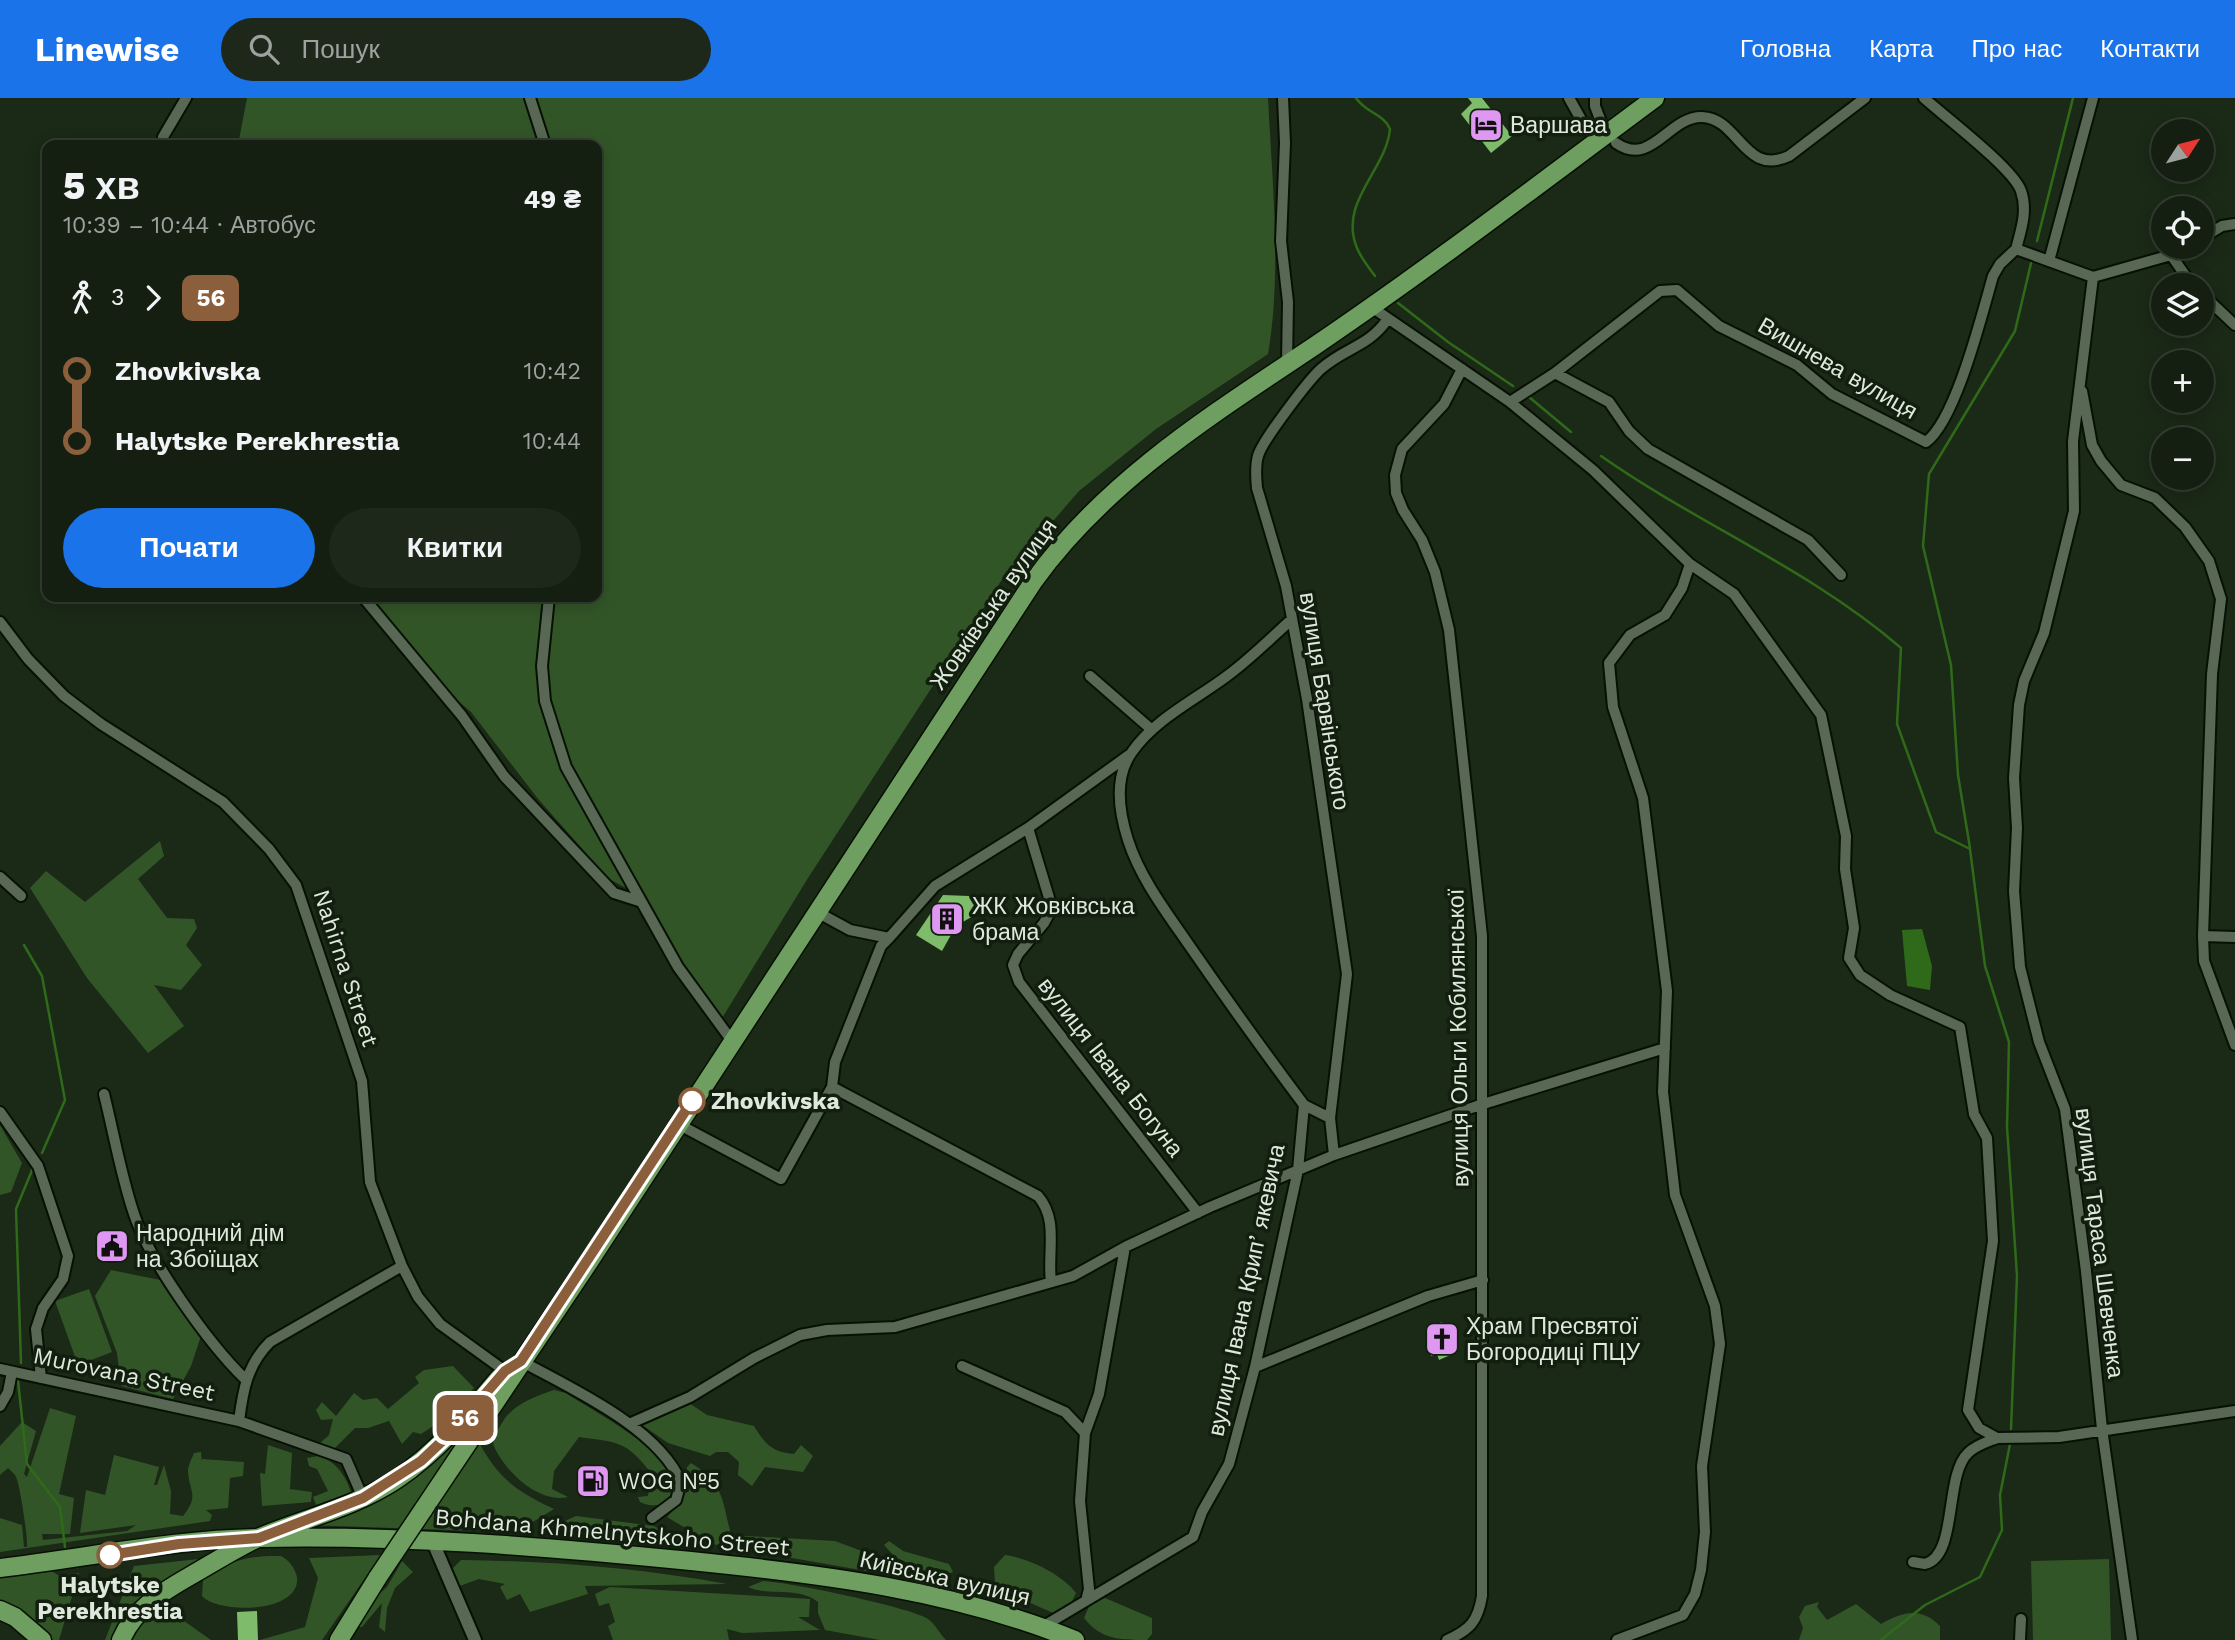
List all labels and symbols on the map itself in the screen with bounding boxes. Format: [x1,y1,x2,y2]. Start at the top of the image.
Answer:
hotel icon: Варшава [1467,106,1505,144]
place label: Варшава [1510,112,1607,139]
north arrow [2151,119,2214,182]
street label: Вишнева вулиця [1753,312,1922,425]
street label: Жовківська вулиця [924,514,1063,695]
street label: вулиця Барвінського [1294,590,1355,812]
street label: Nahirna Street [307,886,384,1050]
street label: вулиця Ольги Кобилянської [1442,888,1475,1187]
place label: ЖК Жовківська брама [972,893,1135,946]
building icon: ЖК Жовківська брама [928,900,966,938]
street label: вулиця Івана Богуна [1032,972,1189,1163]
marker: Zhovkivska [679,1088,705,1114]
place label: Zhovkivska [711,1088,840,1115]
street label: вулиця Тараса Шевченка [2070,1106,2129,1380]
street label: вулиця Івана Крипʼякевича [1202,1142,1291,1438]
place label: Народний дім на Збоїщах [136,1220,284,1273]
public building icon: Народний дім на Збоїщах [93,1227,131,1265]
place label: Храм Пресвятої Богородиці ПЦУ [1466,1313,1641,1366]
church icon: Храм Пресвятої Богородиці ПЦУ [1423,1320,1461,1358]
street label: Murovana Street [31,1342,218,1407]
line badge: 56 [434,1395,496,1441]
fuel station icon: WOG №5 [574,1462,612,1500]
place label: WOG №5 [618,1468,720,1495]
street label: Bohdana Khmelnytskoho Street [434,1504,791,1561]
marker: Halytske Perekhrestia [97,1542,123,1568]
street label: Київська вулиця [857,1546,1033,1611]
place label: Halytske Perekhrestia [37,1572,183,1625]

